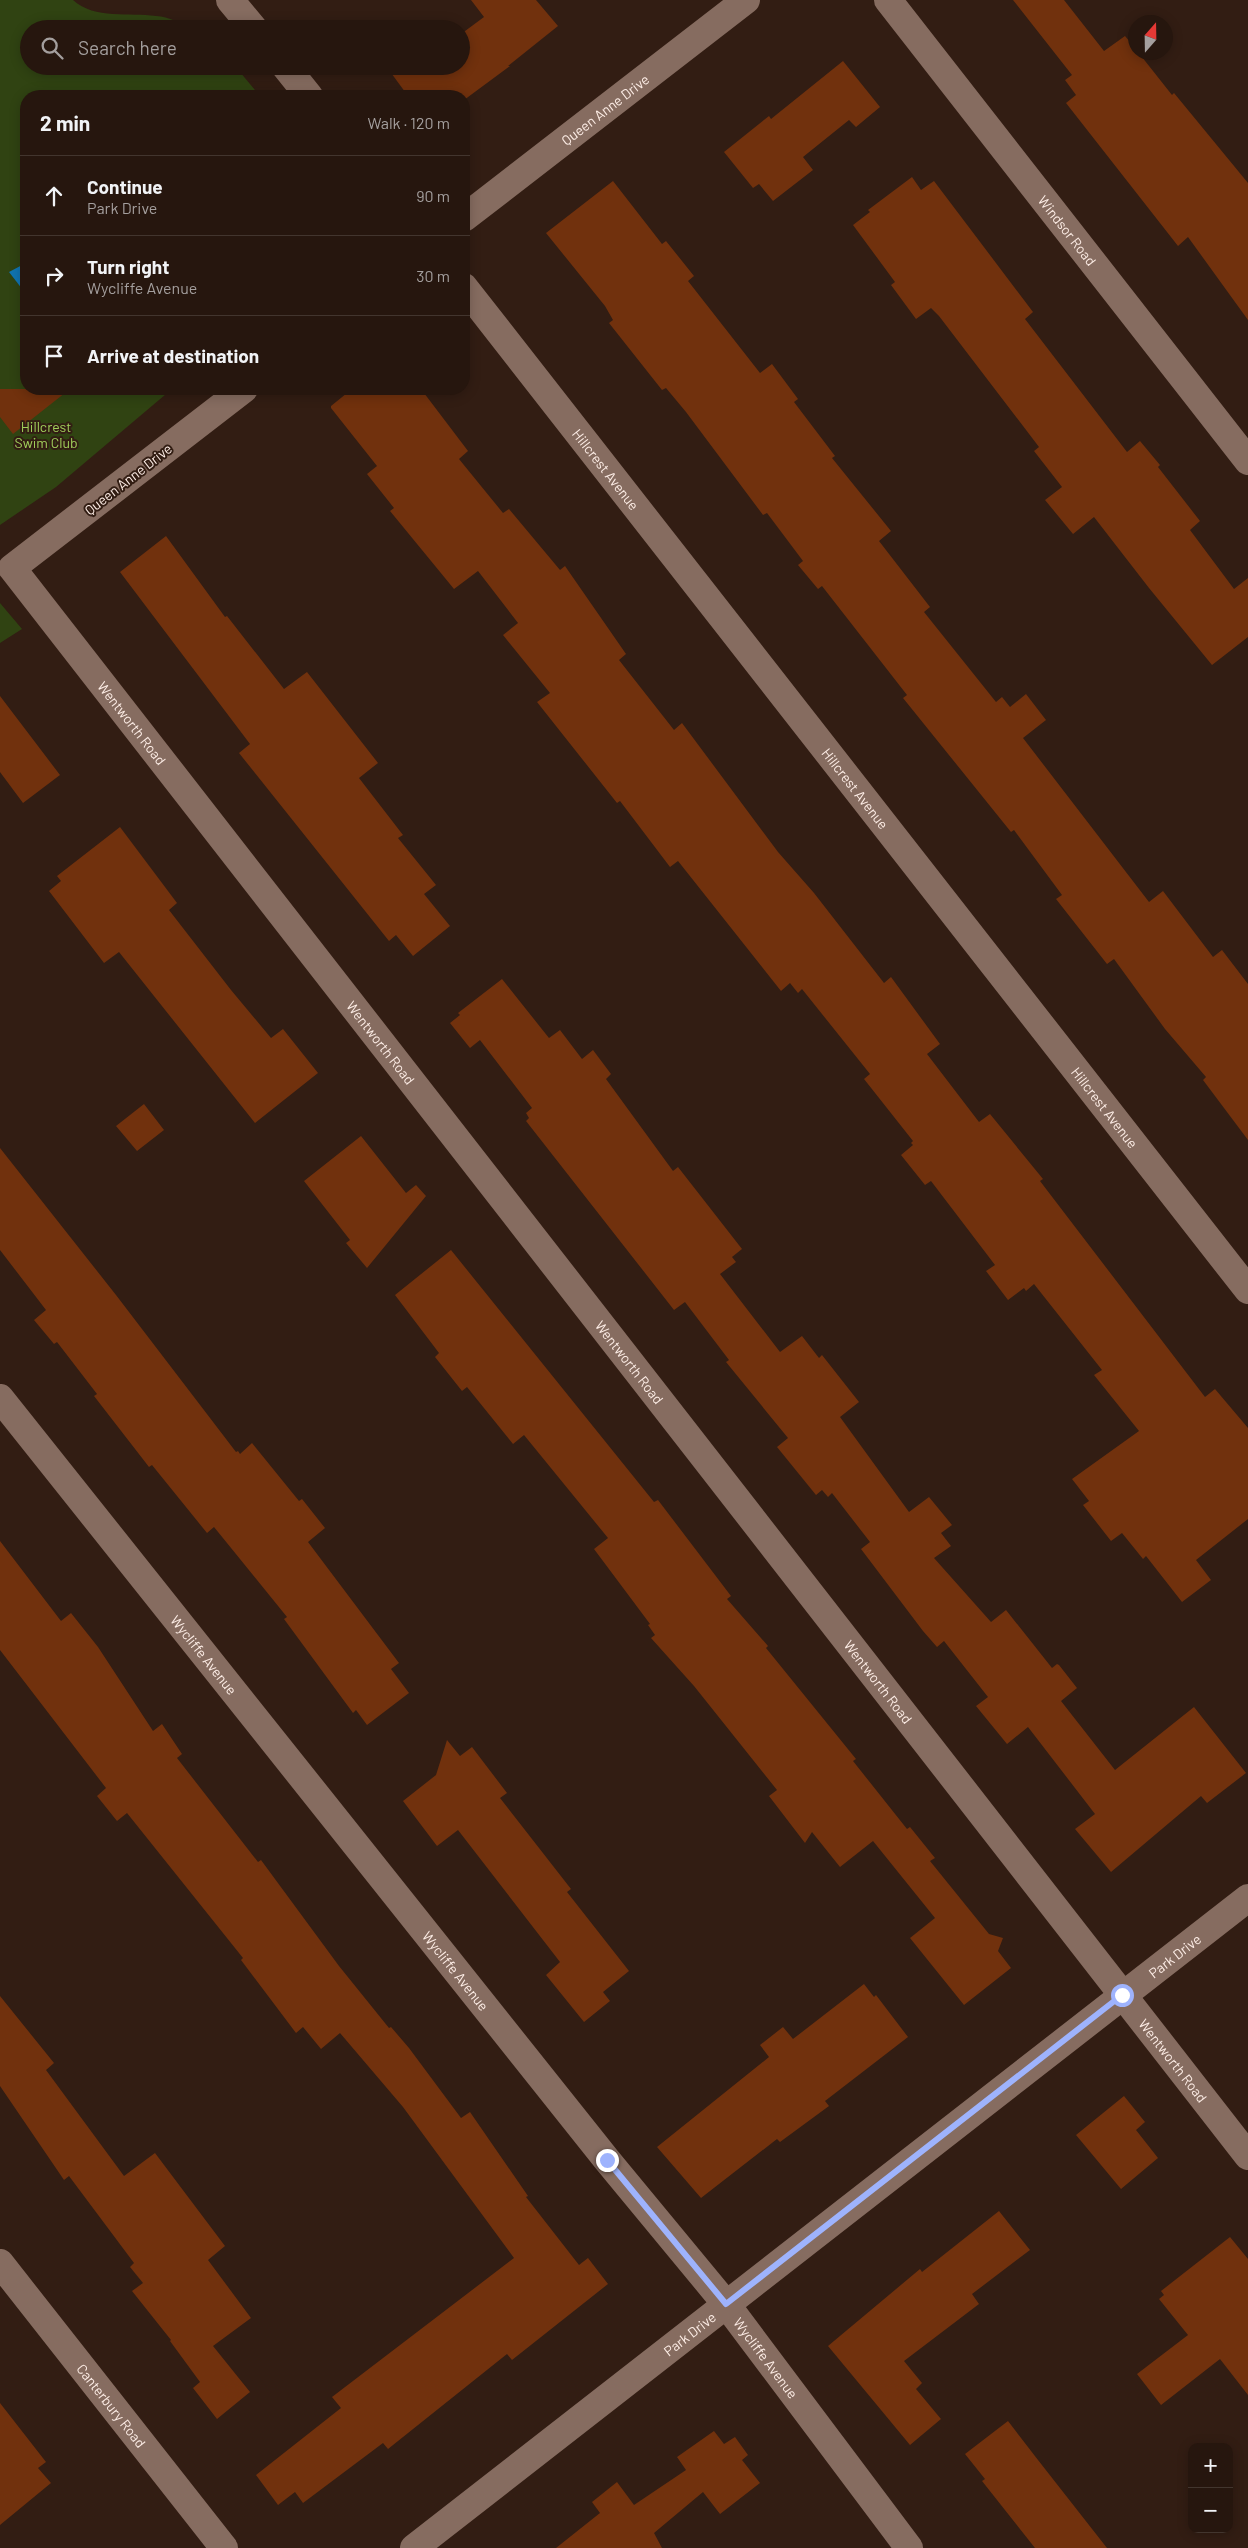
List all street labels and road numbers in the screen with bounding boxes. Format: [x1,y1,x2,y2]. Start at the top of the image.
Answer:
street label: Queen Anne Drive [558,70,652,148]
street label: Windsor Road [1035,192,1100,269]
street label: Hillcrest Avenue [569,425,643,513]
street label: Queen Anne Drive [81,440,175,518]
street label: Wentworth Road [95,678,170,768]
street label: Hillcrest Avenue [819,744,893,832]
street label: Wentworth Road [343,997,419,1087]
street label: Hillcrest Avenue [1068,1063,1142,1151]
street label: Wentworth Road [592,1317,668,1407]
street label: Wycliffe Avenue [168,1611,241,1698]
street label: Wentworth Road [841,1636,916,1727]
street label: Wycliffe Avenue [419,1927,493,2014]
street label: Park Drive [1145,1930,1204,1981]
street label: Wentworth Road [1136,2015,1211,2105]
street label: Park Drive [660,2308,719,2359]
street label: Wycliffe Avenue [730,2314,802,2401]
street label: Canterbury Road [74,2360,150,2450]

